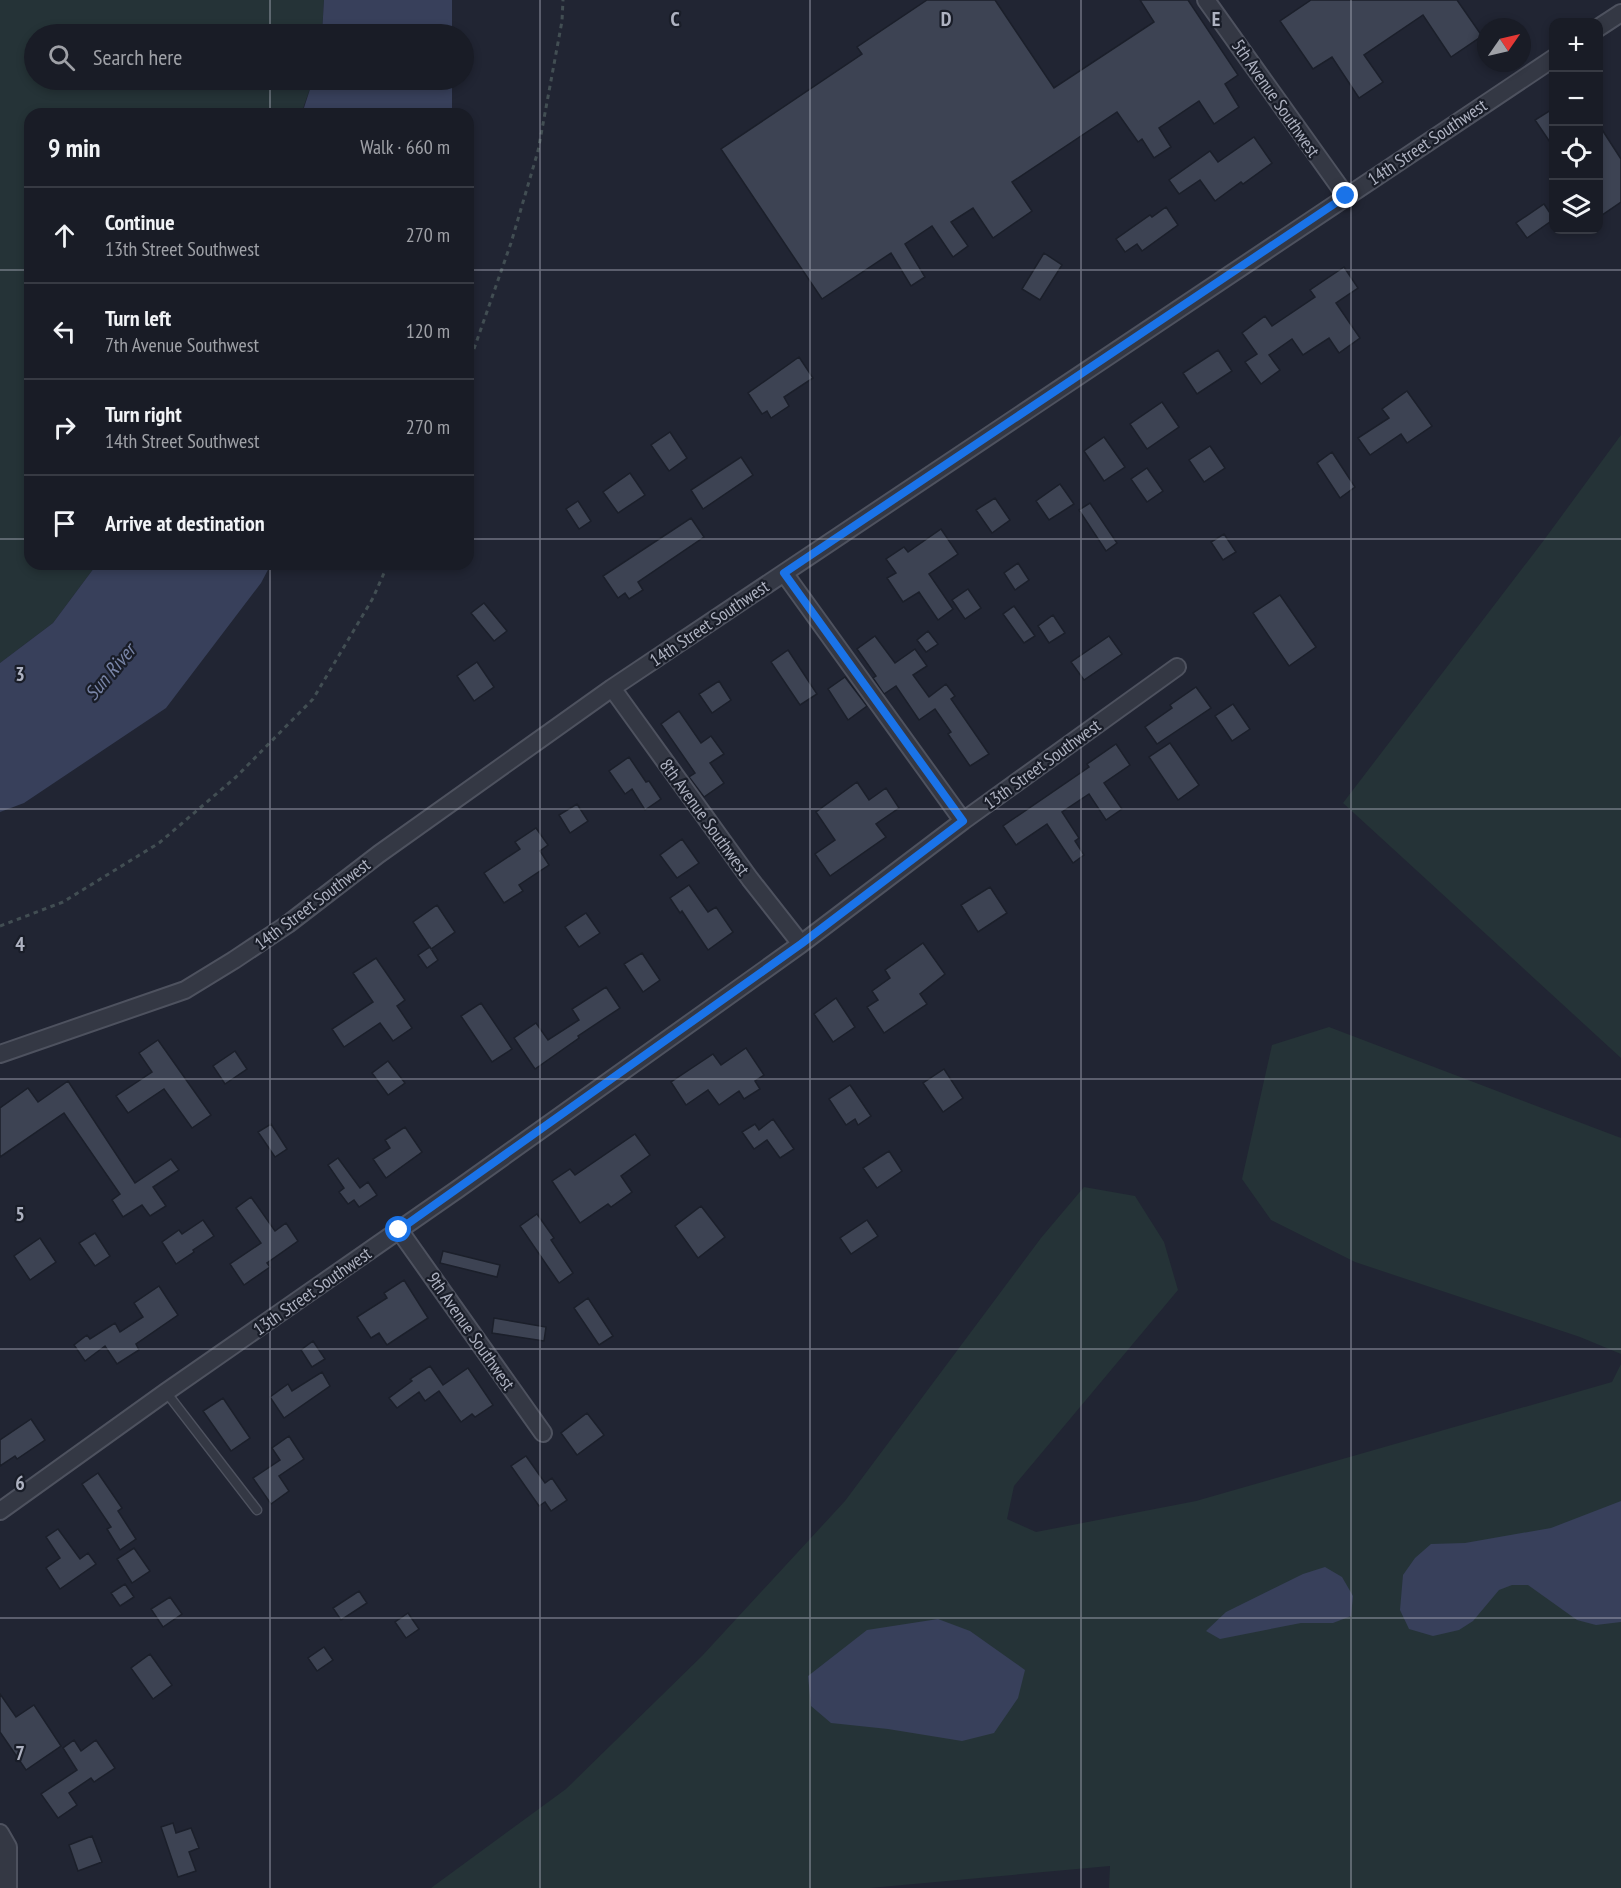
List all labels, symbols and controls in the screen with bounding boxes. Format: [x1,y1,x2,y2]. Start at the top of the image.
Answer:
text: C [670,6,680,32]
text: D [941,6,952,32]
text: E [1212,6,1220,32]
north arrow [1477,18,1531,72]
map controls [1549,18,1603,234]
button: + [1549,18,1603,72]
search box [24,24,474,90]
street label: 5th Avenue Southwest [1227,35,1325,161]
icon: search [45,41,78,74]
text: Search here [93,43,182,71]
button: − [1549,72,1603,126]
street label: 14th Street Southwest [1363,94,1491,190]
button: locate [1549,126,1603,180]
text: 9 min [48,131,101,164]
text: Walk · 660 m [360,134,450,160]
button: layers [1549,180,1603,234]
route end [1332,182,1358,208]
text: Continue [105,208,175,236]
icon: ahead [48,219,81,252]
text: 270 m [406,222,450,248]
text: 13th Street Southwest [105,236,260,262]
text: Turn left [105,304,171,332]
icon: left [48,315,81,348]
text: 120 m [406,318,450,344]
text: 7th Avenue Southwest [105,332,259,358]
text: Turn right [105,400,182,428]
icon: right [48,411,81,444]
text: 270 m [406,414,450,440]
text: 14th Street Southwest [105,428,260,454]
icon: arrive [48,507,81,540]
text: Arrive at destination [105,509,265,537]
street label: 14th Street Southwest [645,575,773,671]
water label: Sun River [79,637,143,706]
text: 3 [15,661,25,687]
street label: 13th Street Southwest [979,714,1105,814]
street label: 8th Avenue Southwest [655,754,755,880]
street label: 14th Street Southwest [250,853,374,955]
text: 4 [15,931,25,957]
text: 5 [15,1201,25,1227]
route start [385,1216,411,1242]
street label: 13th Street Southwest [248,1242,376,1340]
street label: 9th Avenue Southwest [422,1268,520,1394]
text: 6 [15,1470,25,1496]
text: 7 [15,1740,25,1766]

